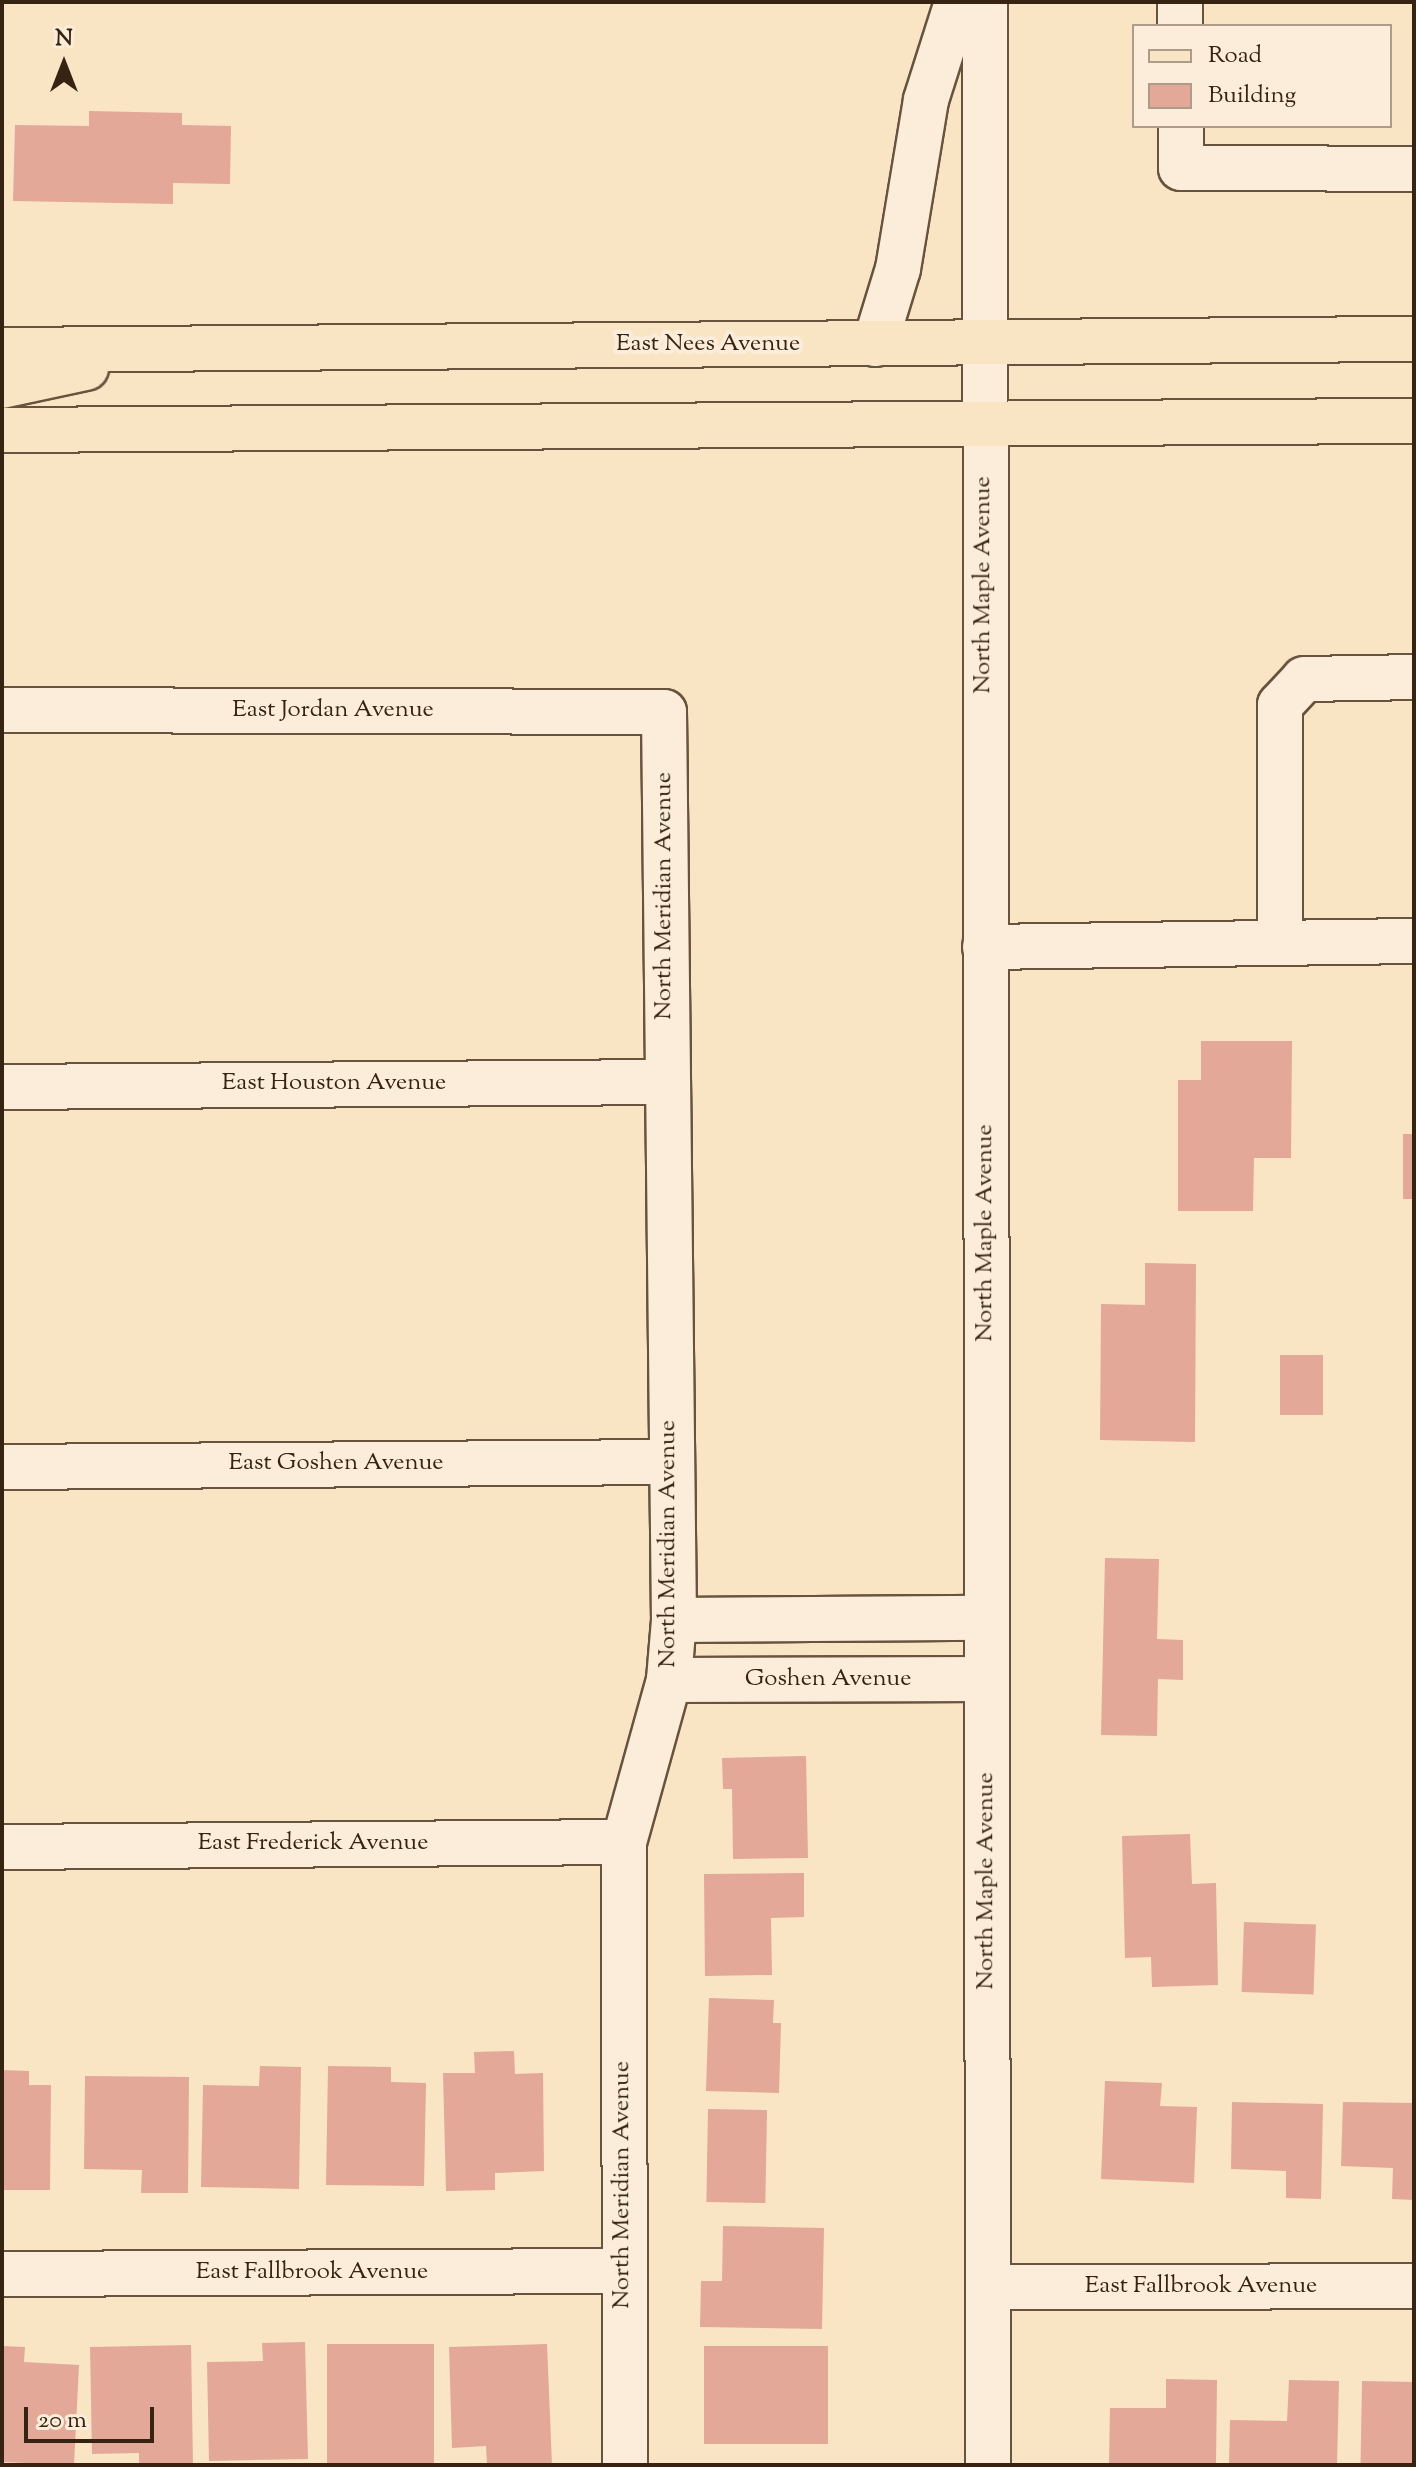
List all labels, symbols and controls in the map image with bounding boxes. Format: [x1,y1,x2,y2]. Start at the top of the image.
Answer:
north arrow [24,24,104,104]
text: N [55,24,73,56]
legend [1132,24,1392,128]
text: Road [1208,39,1262,73]
text: Building [1208,79,1296,113]
street label: East Nees Avenue [616,331,800,359]
street label: North Maple Avenue [970,476,998,694]
street label: East Jordan Avenue [232,697,434,725]
street label: North Meridian Avenue [651,772,679,1020]
street label: East Houston Avenue [222,1070,446,1098]
street label: North Maple Avenue [972,1124,1000,1342]
street label: North Meridian Avenue [655,1420,683,1668]
street label: East Goshen Avenue [228,1450,444,1478]
street label: Goshen Avenue [745,1666,911,1694]
street label: North Maple Avenue [973,1772,1001,1990]
street label: East Frederick Avenue [198,1830,428,1858]
street label: North Meridian Avenue [609,2061,637,2309]
street label: East Fallbrook Avenue [196,2259,428,2287]
street label: East Fallbrook Avenue [1085,2273,1317,2301]
scale bar [28,2391,158,2441]
text: 20 m [38,2404,87,2438]

